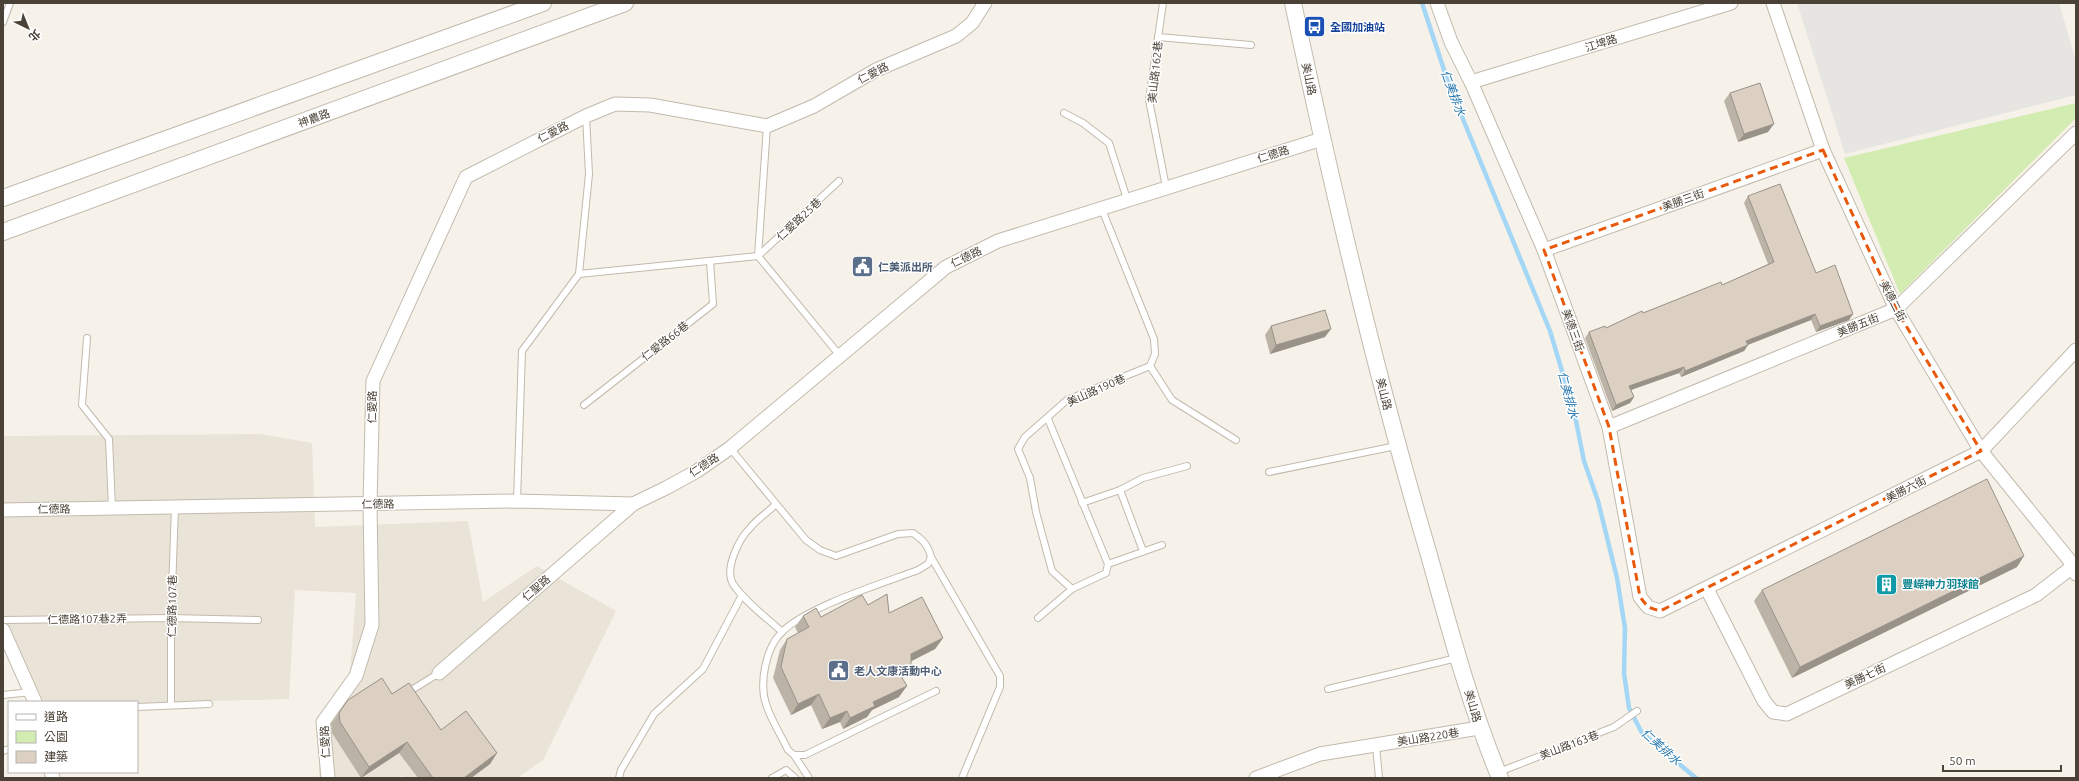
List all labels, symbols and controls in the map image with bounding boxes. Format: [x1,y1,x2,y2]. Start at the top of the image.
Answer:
north arrow [8,8,48,48]
bus stop icon: 全國加油站 [1301,14,1327,40]
place label: 全國加油站 [1330,21,1385,33]
text: 北 [27,27,43,43]
street label: 江埤路 [1583,32,1619,54]
street label: 美山路162巷 [1146,40,1164,104]
street label: 仁愛路 [856,60,890,86]
street label: 美山路 [1300,62,1318,96]
water label: 仁美排水 [1439,68,1468,118]
street label: 神農路 [296,107,332,129]
street label: 仁愛路 [536,119,570,145]
street label: 仁德路 [1255,143,1291,165]
street label: 美勝三街 [1660,187,1706,213]
street label: 仁愛路25巷 [774,195,824,243]
street label: 仁德路 [949,244,983,270]
public building icon: 仁美派出所 [850,254,876,280]
place label: 仁美派出所 [878,261,933,273]
street label: 美德二街 [1878,279,1908,323]
street label: 美德三街 [1560,307,1586,353]
street label: 美勝五街 [1835,311,1881,339]
street label: 仁愛路66巷 [639,319,691,363]
water label: 仁美排水 [1556,370,1581,421]
street label: 美山路190巷 [1065,372,1127,408]
street label: 美山路 [1374,377,1394,411]
street label: 仁愛路 [366,390,378,424]
street label: 仁德路 [687,451,721,479]
street label: 美勝六街 [1884,474,1928,504]
street label: 仁德路 [361,498,395,510]
street label: 仁德路 [37,503,71,515]
building icon: 豐嶸神力羽球館 [1873,571,1899,597]
street label: 仁聖路 [520,573,552,603]
street label: 仁德路107巷 [165,575,179,637]
place label: 豐嶸神力羽球館 [1902,578,1979,590]
street label: 仁德路107巷2弄 [47,612,127,626]
public building icon: 老人文康活動中心 [826,658,852,684]
street label: 美勝七街 [1843,661,1887,691]
place label: 老人文康活動中心 [854,665,942,677]
street label: 美山路 [1463,688,1483,724]
legend [8,701,138,773]
text: 道路 [44,710,68,723]
street label: 仁愛路 [318,725,332,759]
street label: 美山路220巷 [1396,726,1460,748]
water label: 仁美排水 [1639,726,1684,768]
street label: 美山路163巷 [1538,728,1600,762]
text: 公園 [44,730,68,743]
scale bar [1943,747,2061,773]
text: 建築 [44,750,68,763]
text: 50 m [1949,754,1976,767]

